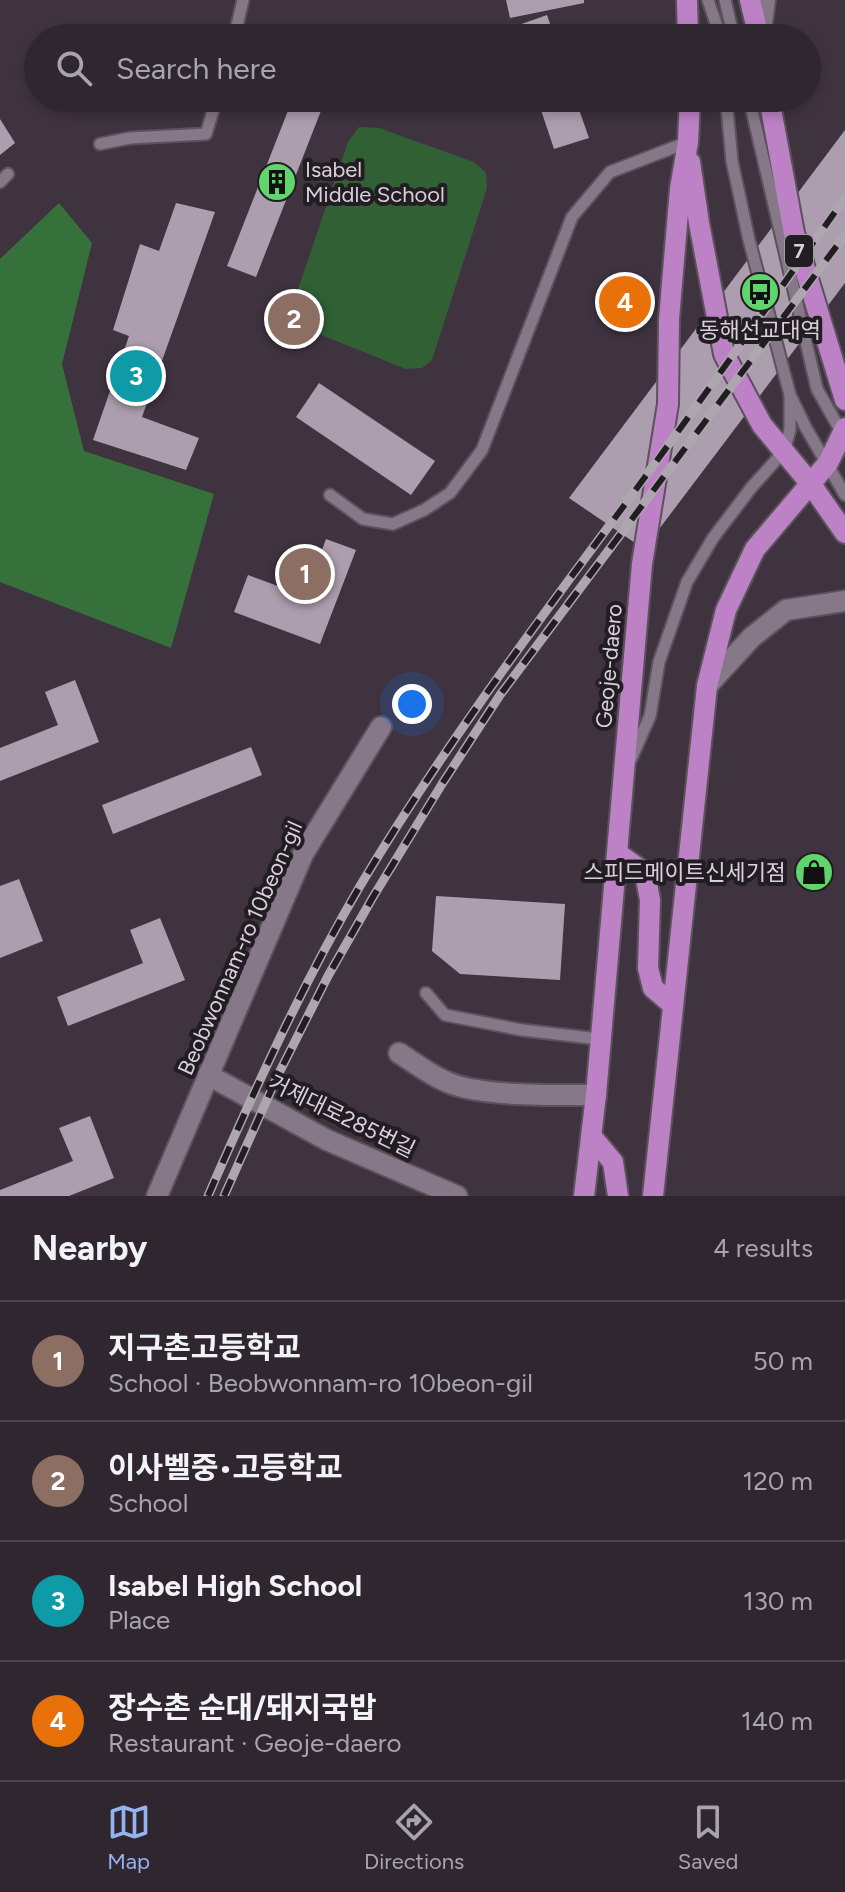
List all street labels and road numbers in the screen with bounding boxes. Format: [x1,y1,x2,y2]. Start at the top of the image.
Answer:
road number: 7 [785,235,813,267]
street label: Geoje-daero [590,603,628,729]
street label: Beobwonnam-ro 10beon-gil [172,817,308,1079]
street label: 거제대로285번길 [264,1069,420,1163]

